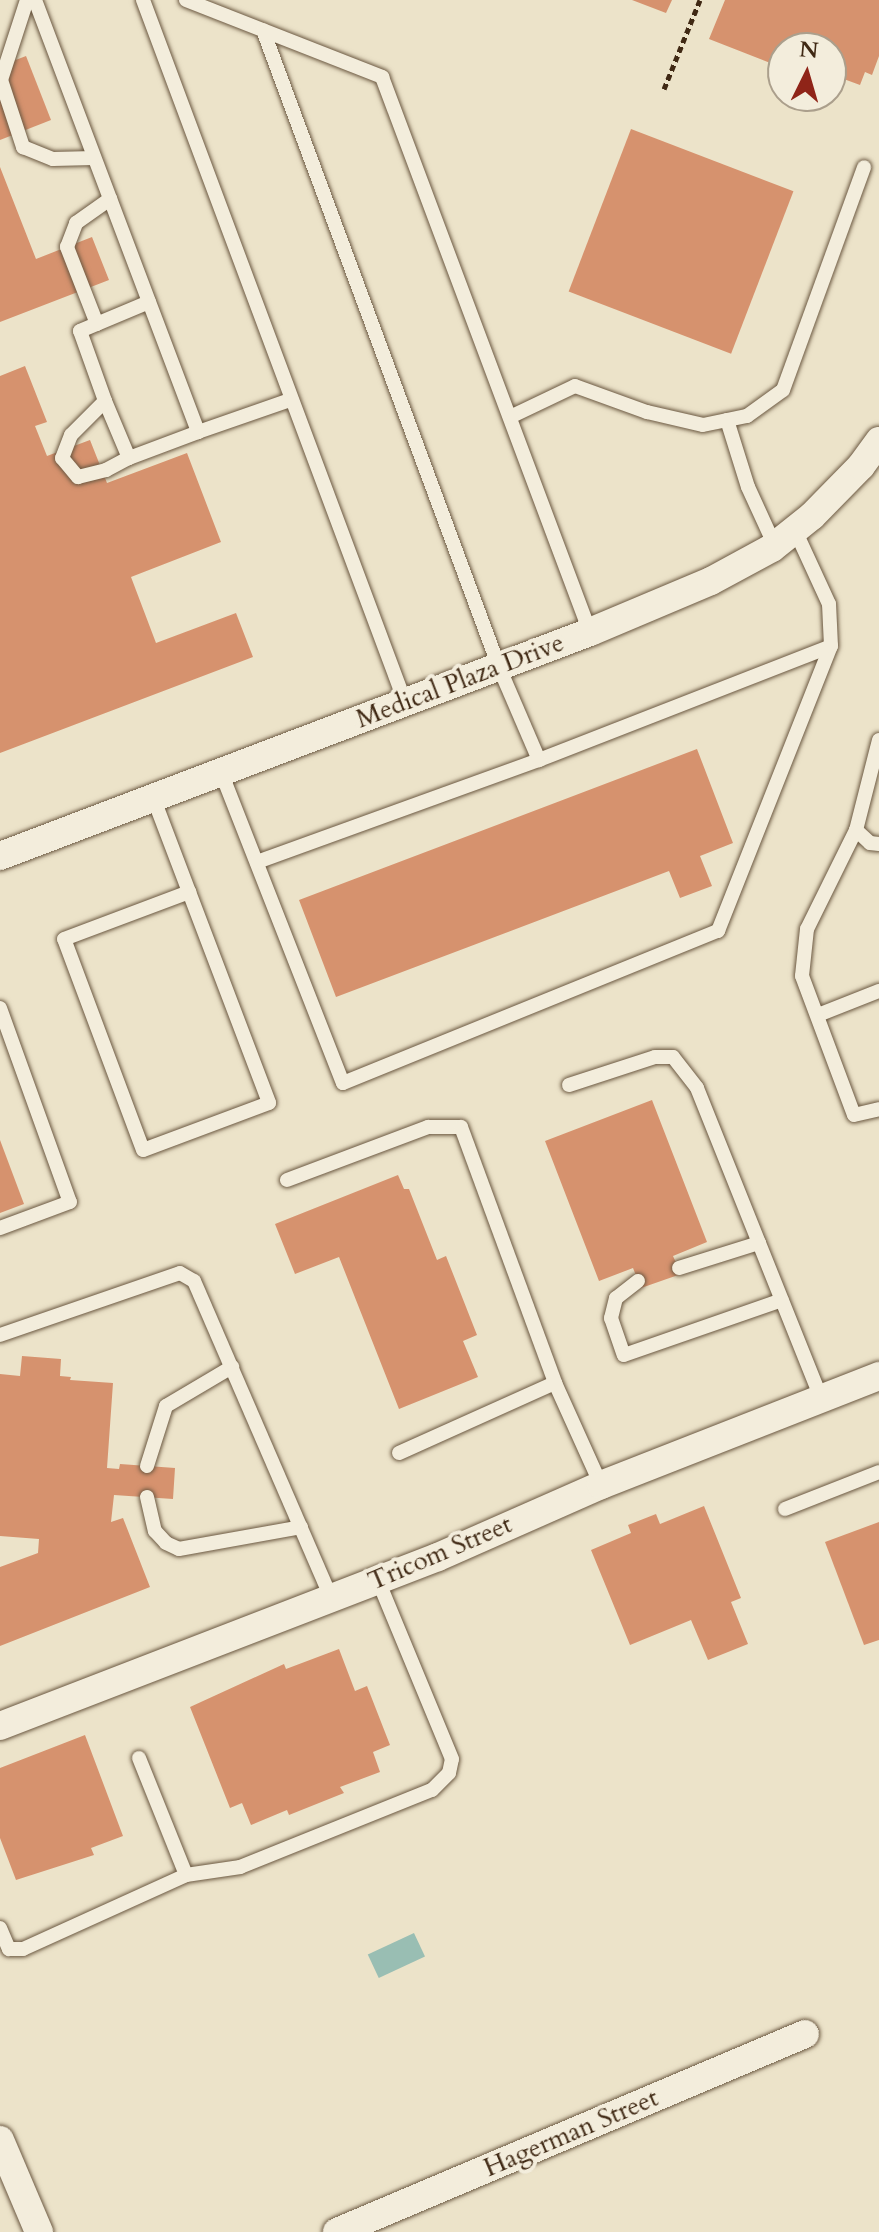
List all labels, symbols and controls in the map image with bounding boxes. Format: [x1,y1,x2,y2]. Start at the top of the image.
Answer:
north arrow [767,32,847,112]
text: N [798,34,820,66]
street label: Medical Plaza Drive [352,627,568,735]
street label: Tricom Street [363,1509,517,1597]
street label: Hagerman Street [479,2082,663,2184]

